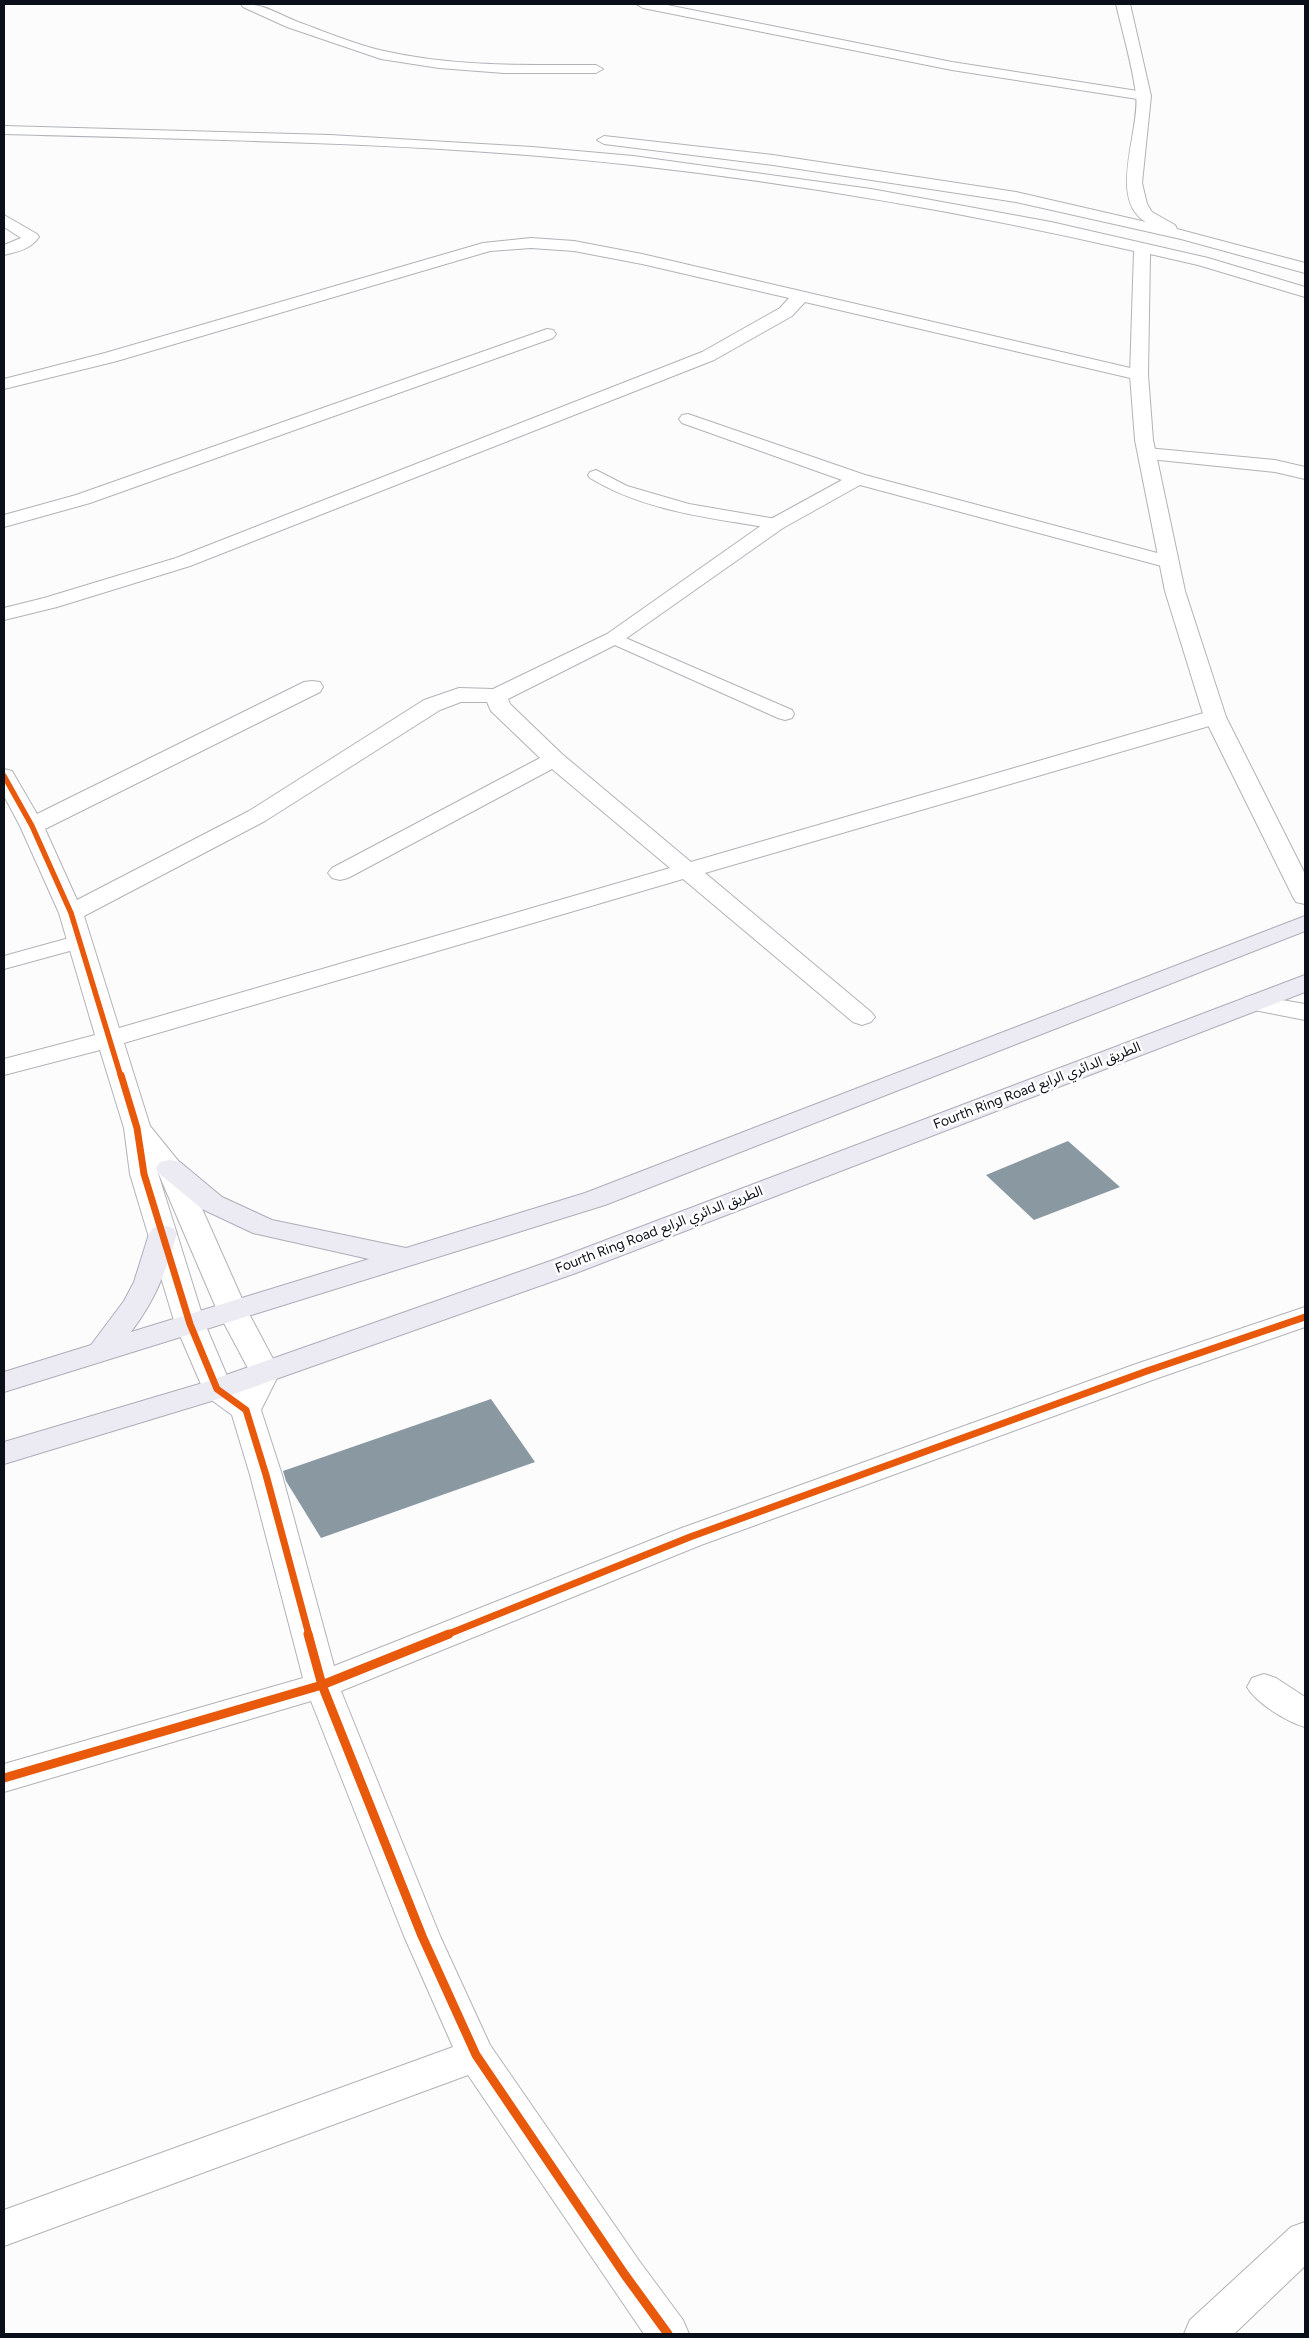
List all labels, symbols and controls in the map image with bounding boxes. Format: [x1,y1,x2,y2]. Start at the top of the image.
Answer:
street label: Fourth Ring Road الطريق الدائري الرابع [931,1039,1143,1133]
street label: Fourth Ring Road الطريق الدائري الرابع [553,1183,765,1277]

